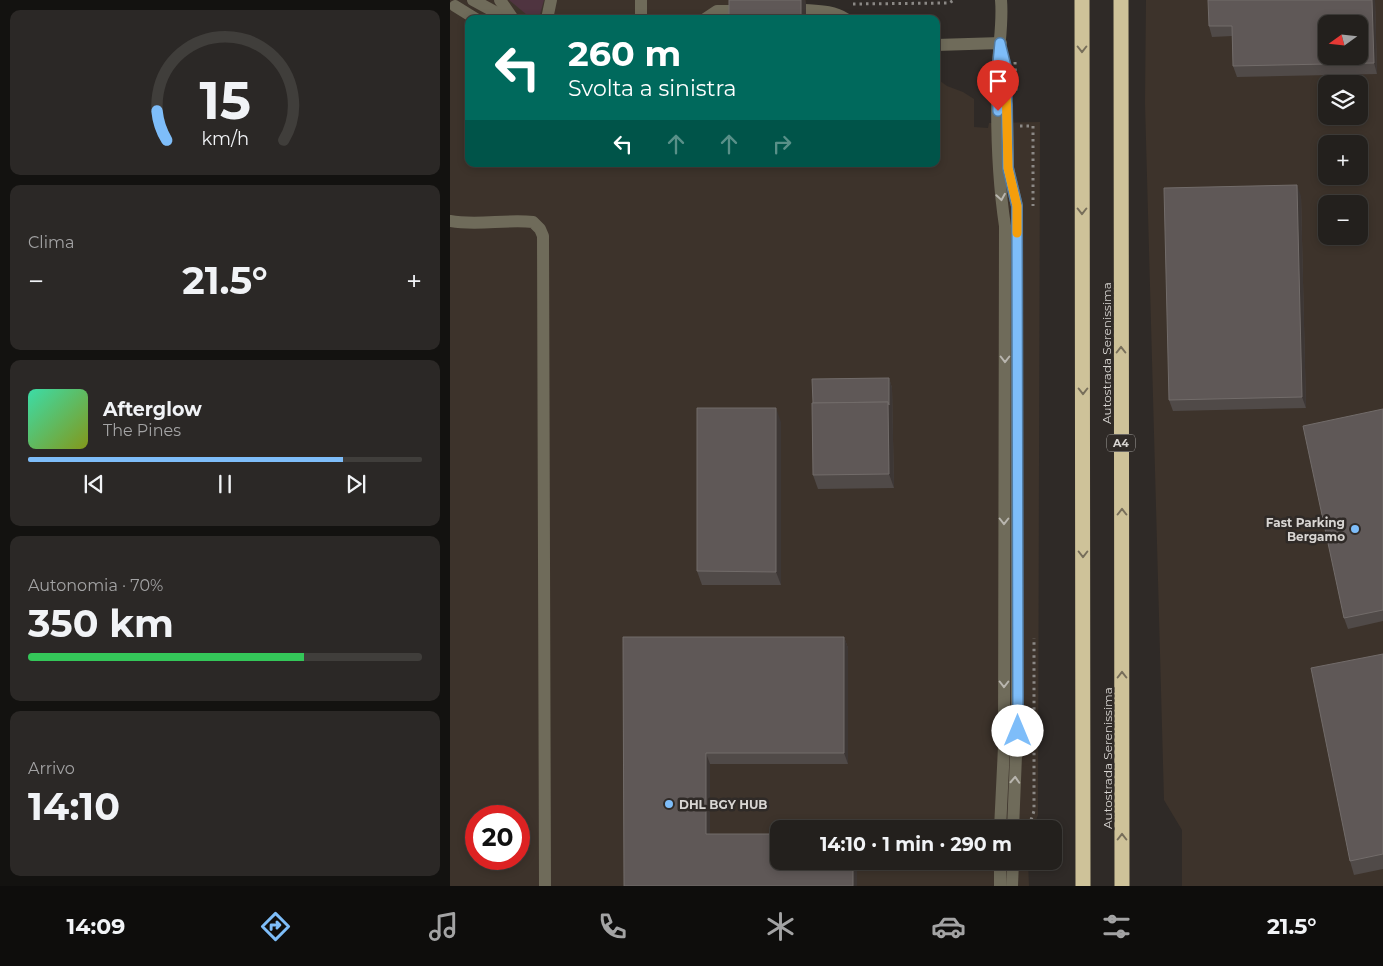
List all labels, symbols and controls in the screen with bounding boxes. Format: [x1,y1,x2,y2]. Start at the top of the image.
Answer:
north arrow [1318,15,1368,65]
map controls [1318,15,1368,245]
text: 260 m [568,32,681,75]
icon: left [485,35,550,100]
one-way arrow [1077,45,1087,53]
pin [977,60,1019,111]
icon: arrive [984,67,1012,95]
text: 15 [199,69,251,132]
text: Svolta a sinistra [568,75,736,102]
button: layers [1318,75,1368,125]
text: km/h [201,128,249,149]
icon: left [609,130,637,158]
icon: ahead [662,130,690,158]
icon: ahead [715,130,743,158]
icon: right [768,130,796,158]
button: + [1318,135,1368,185]
one-way arrow [995,192,1005,201]
button: − [1318,195,1368,245]
one-way arrow [1077,208,1087,215]
text: Clima [28,233,74,252]
text: 21.5° [182,257,268,304]
text: − [28,264,44,298]
text: + [406,264,422,298]
street label: Autostrada Serenissima [1099,282,1114,424]
one-way arrow [1116,346,1126,354]
one-way arrow [1000,355,1010,363]
one-way arrow [1078,388,1088,395]
text: Afterglow [103,398,202,421]
text: The Pines [103,421,181,440]
road number: A4 [1107,434,1135,452]
icon: previous [80,470,108,498]
icon: pause [211,470,239,498]
icon: next [342,470,370,498]
one-way arrow [1117,508,1127,516]
place label: Fast Parking Bergamo [1266,515,1345,544]
one-way arrow [999,518,1009,525]
marker: Fast Parking Bergamo [1349,523,1361,535]
one-way arrow [1078,550,1088,558]
text: Autonomia · 70% [28,576,163,595]
text: 350 km [28,600,174,647]
one-way arrow [1117,671,1127,678]
one-way arrow [999,680,1009,688]
street label: Autostrada Serenissima [1100,687,1115,829]
position arrow [991,704,1043,756]
text: Arrivo [28,759,75,778]
one-way arrow [1010,776,1021,784]
text: 14:10 [28,783,120,830]
place label: DHL BGY HUB [679,797,768,812]
marker: DHL BGY HUB [663,798,675,810]
speed limit sign: 20 [465,805,530,870]
text: 14:10 · 1 min · 290 m [820,833,1012,856]
one-way arrow [1117,833,1127,841]
icon: directions [258,909,293,944]
icon: music [426,909,461,944]
icon: phone [595,909,630,944]
icon: climate [763,909,798,944]
icon: car [931,909,966,944]
icon: filters [1099,909,1134,944]
text: 14:09 [67,913,125,940]
text: 21.5° [1267,913,1316,940]

